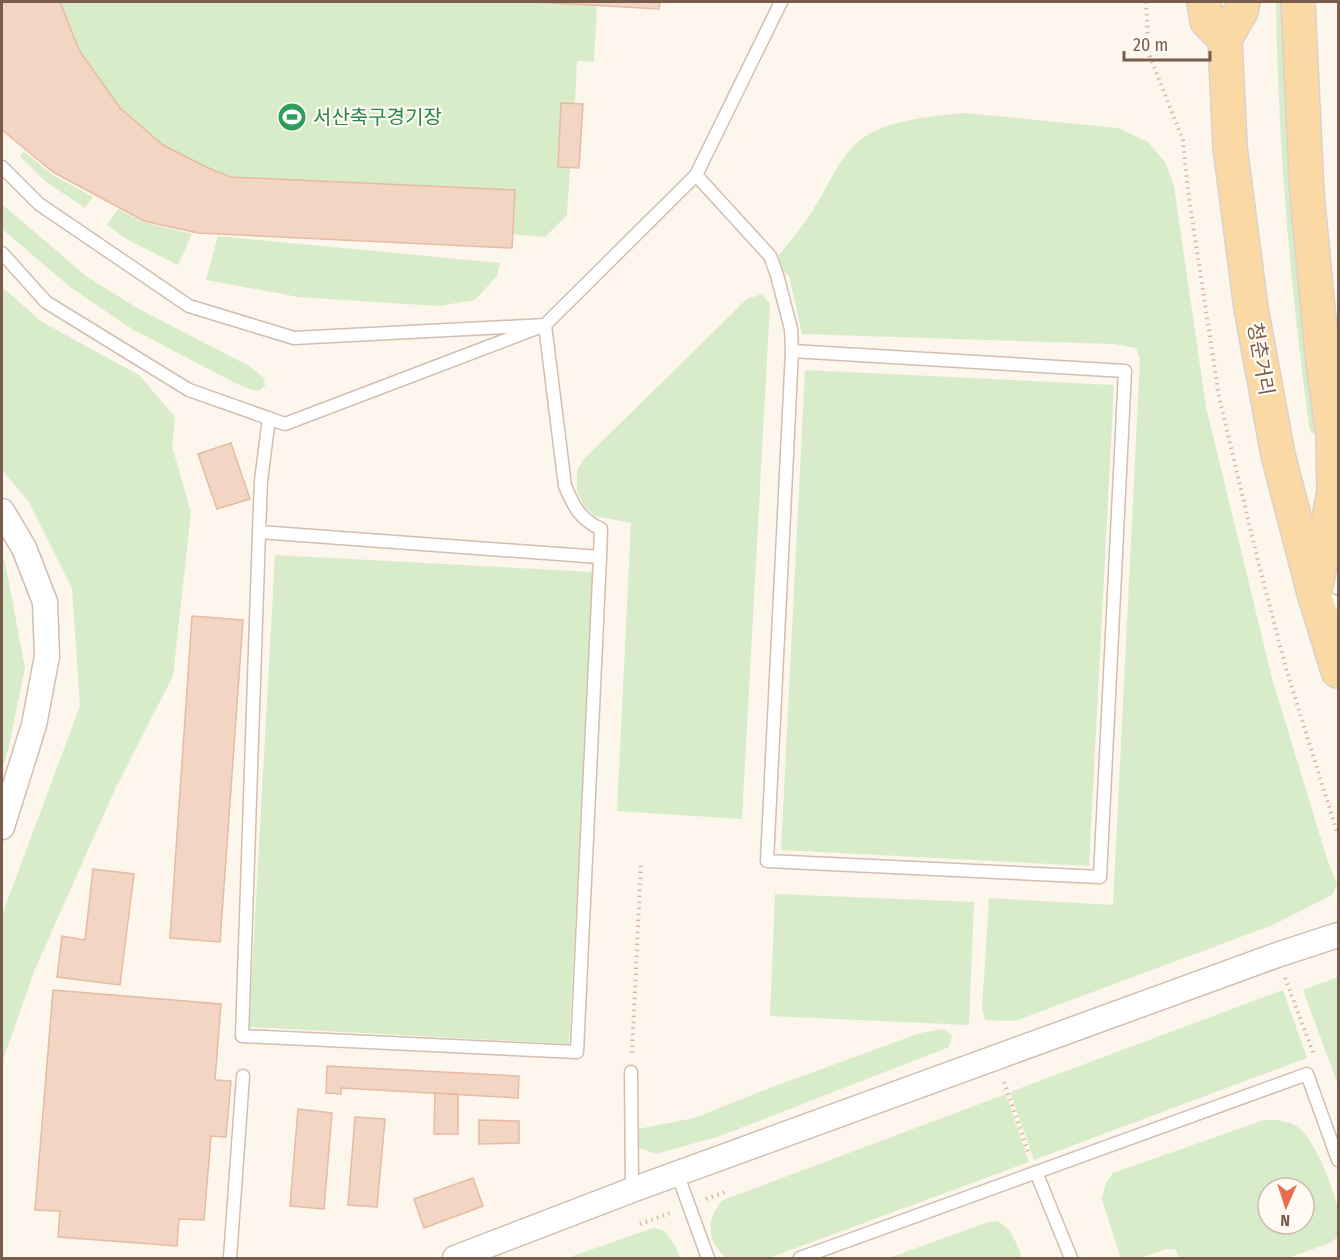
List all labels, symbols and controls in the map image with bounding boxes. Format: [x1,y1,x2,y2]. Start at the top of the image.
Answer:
scale bar [1124,24,1210,62]
text: 20 m [1133,34,1168,56]
sports icon: 서산축구경기장 [276,101,308,133]
place label: 서산축구경기장 [313,105,442,129]
street label: 청춘거리 [1243,321,1279,397]
north arrow [1256,1176,1316,1236]
text: N [1280,1211,1291,1230]

